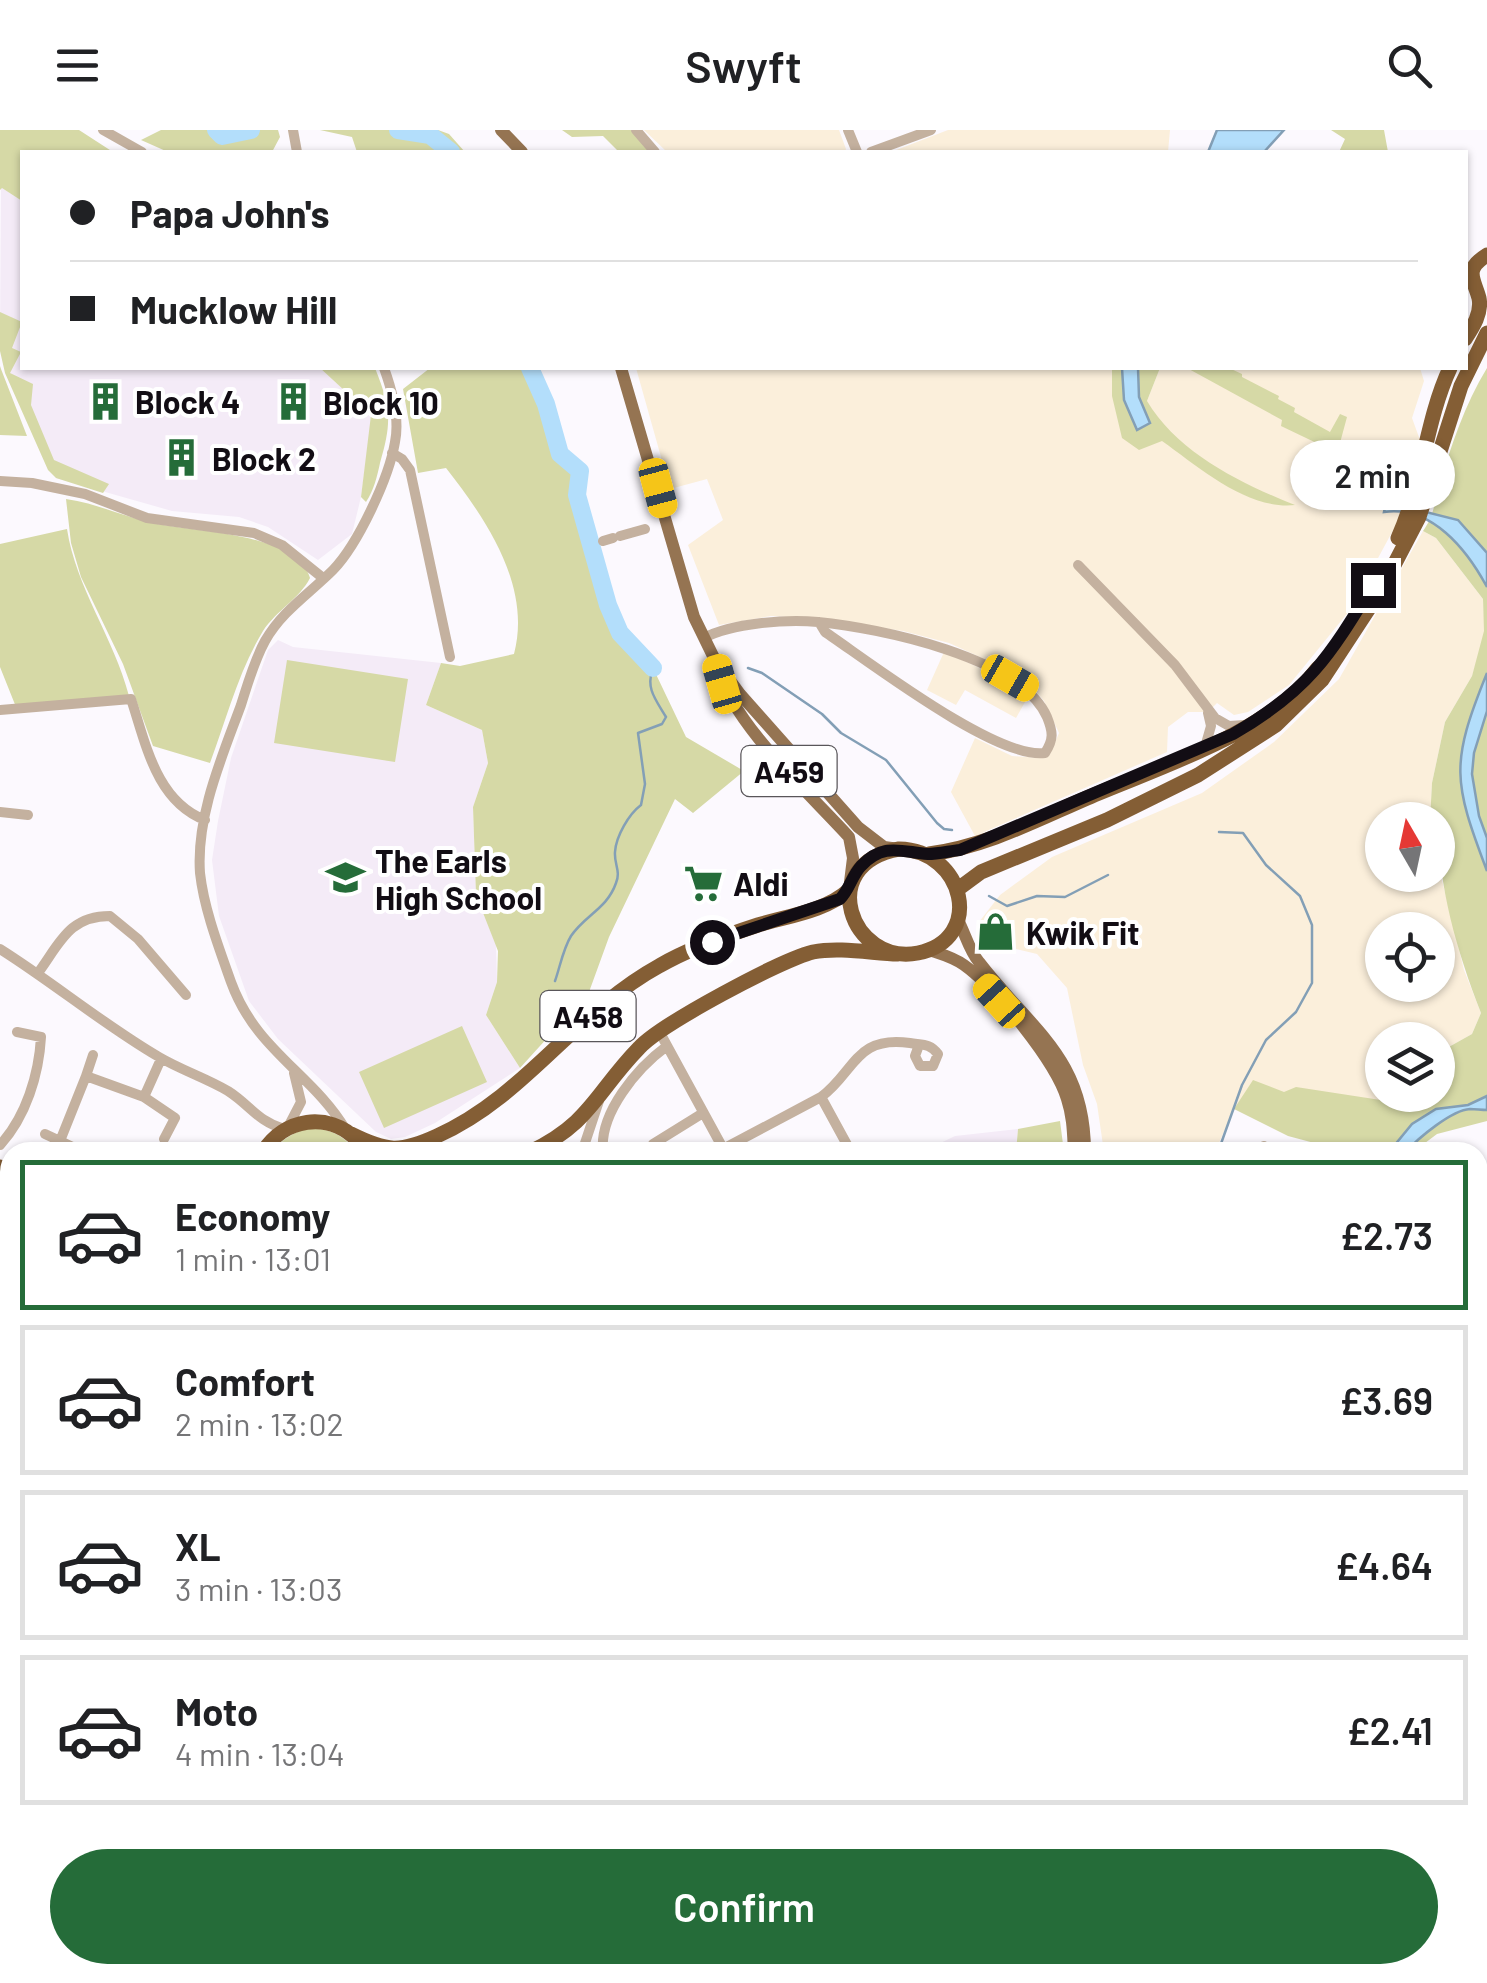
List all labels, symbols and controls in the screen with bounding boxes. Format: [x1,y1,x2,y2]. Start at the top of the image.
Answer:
icon: menu [50,38,105,93]
text: Swyft [685,38,802,92]
icon: search [1382,38,1437,93]
text: Papa John's [130,190,330,236]
text: Mucklow Hill [130,286,337,332]
building icon: Block 4 [84,380,126,422]
building icon: Block 10 [272,381,314,423]
place label: Block 4 [135,382,240,420]
place label: Block 10 [323,383,439,421]
building icon: Block 2 [161,437,203,479]
place label: Block 2 [212,439,316,477]
callout: 2 min [1290,440,1456,510]
car [636,455,680,521]
text: 2 min [1334,456,1411,494]
route end [1351,563,1396,608]
car [977,650,1043,706]
car [699,651,745,717]
road number: A459 [742,746,836,796]
north arrow [1365,802,1455,892]
map controls [1365,802,1455,1112]
place label: The Earls High School [375,841,542,916]
school or university icon: The Earls High School [324,857,366,899]
supermarket icon: Aldi [682,862,724,904]
place label: Aldi [733,864,789,902]
shop icon: Kwik Fit [975,911,1017,953]
button: locate [1365,912,1455,1002]
place label: Kwik Fit [1026,913,1139,951]
route start [690,920,735,965]
car [968,969,1030,1033]
road number: A458 [540,991,636,1041]
button: layers [1365,1022,1455,1112]
icon: car [55,1190,145,1280]
text: Economy [175,1193,330,1239]
text: £2.73 [1340,1212,1433,1258]
text: 1 min · 13:01 [175,1239,331,1277]
icon: car [55,1355,145,1445]
text: Comfort [175,1358,315,1404]
text: £3.69 [1339,1377,1433,1423]
text: 2 min · 13:02 [175,1404,344,1442]
icon: car [55,1520,145,1610]
text: XL [175,1523,221,1569]
text: £4.64 [1335,1542,1433,1588]
text: 3 min · 13:03 [175,1569,342,1607]
icon: car [55,1685,145,1775]
text: Moto [175,1688,258,1734]
text: £2.41 [1346,1707,1433,1753]
text: 4 min · 13:04 [175,1734,345,1772]
button: Confirm [50,1849,1438,1964]

